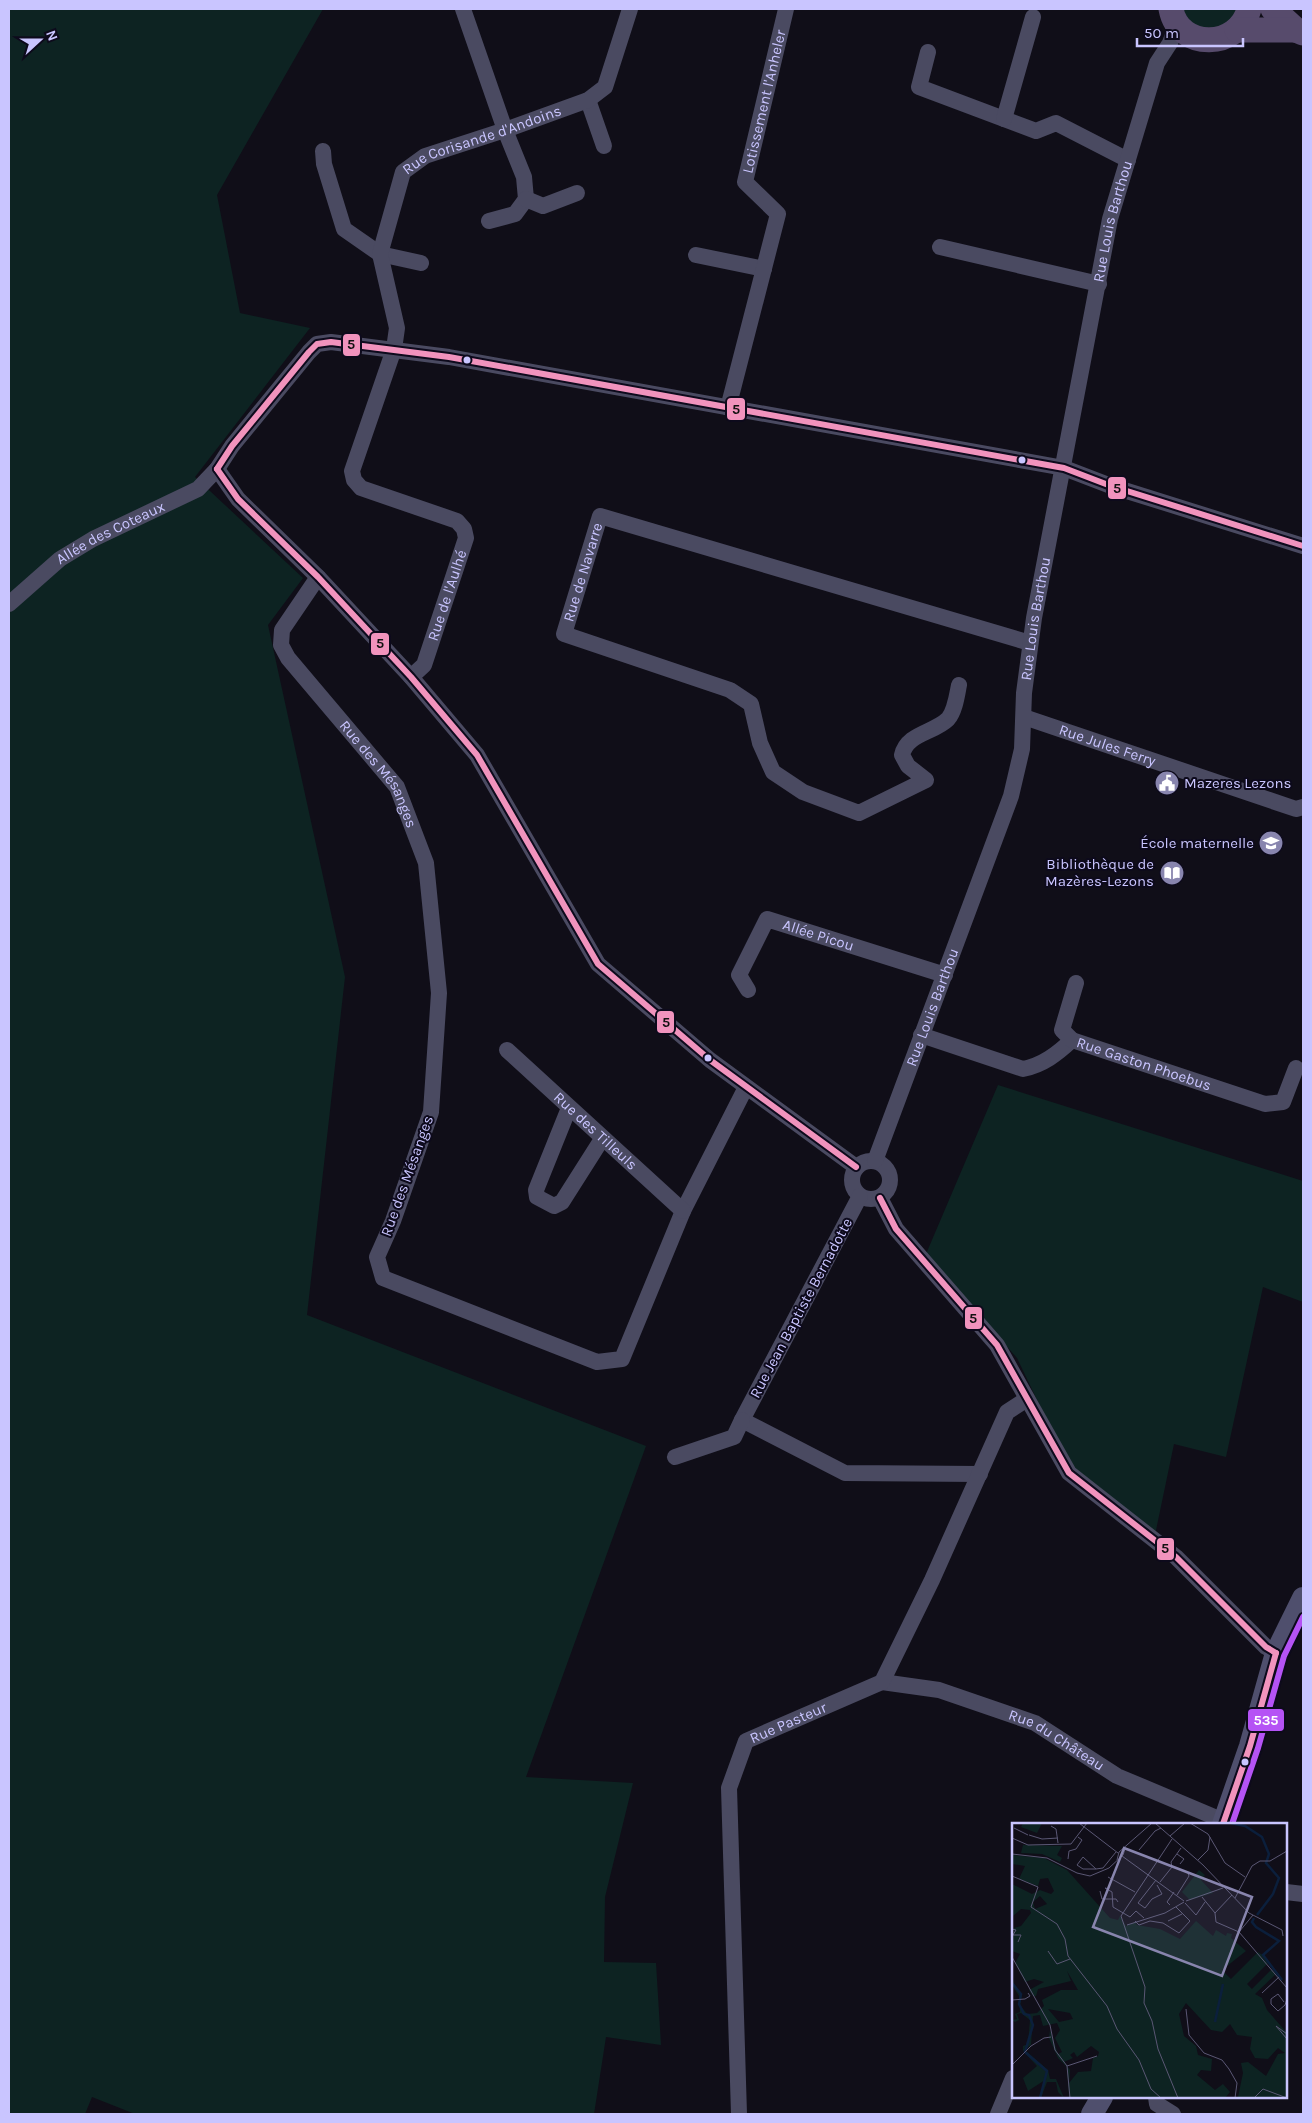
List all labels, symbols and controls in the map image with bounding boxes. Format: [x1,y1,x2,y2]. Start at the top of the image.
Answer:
north arrow [15,15,65,65]
scale bar [1137,15,1243,47]
text: 50 m [1144,24,1179,42]
street label: Lotissement l'Anheler [738,27,790,175]
text: N [42,28,61,43]
street label: Rue Corisande d'Andoins [399,101,564,179]
street label: Rue Louis Barthou [1089,158,1136,284]
line badge: 5 [342,333,361,357]
text: 5 [347,336,355,353]
unlabelled marker [462,355,472,365]
line badge: 5 [726,397,746,421]
text: 5 [732,401,740,418]
unlabelled marker [1017,455,1027,465]
line badge: 5 [1107,476,1127,500]
text: 5 [1113,480,1121,497]
street label: Allée des Coteaux [53,497,168,568]
street label: Rue de Navarre [559,521,606,624]
street label: Rue de l'Aulhé [424,548,470,643]
street label: Rue Louis Barthou [1017,555,1054,682]
line badge: 5 [370,632,390,656]
text: 5 [376,635,384,652]
street label: Rue des Mésanges [336,717,421,830]
street label: Rue Jules Ferry [1057,720,1158,770]
public building icon: Mazeres Lezons [1154,770,1180,796]
place label: Mazeres Lezons [1184,774,1291,792]
school or university icon: École maternelle [1258,830,1284,856]
place label: École maternelle [1140,834,1254,852]
place label: Bibliothèque de Mazères-Lezons [1045,855,1154,890]
library icon: Bibliothèque de Mazères-Lezons [1159,860,1185,886]
street label: Allée Picou [780,916,856,955]
street label: Rue Louis Barthou [902,946,962,1069]
line badge: 5 [656,1010,675,1034]
text: 5 [662,1014,670,1031]
street label: Rue Gaston Phoebus [1074,1033,1214,1095]
unlabelled marker [703,1053,713,1063]
street label: Rue des Tilleuls [550,1088,641,1174]
street label: Rue des Mésanges [377,1113,437,1239]
street label: Rue Jean Baptiste Bernadotte [746,1215,856,1401]
line badge: 5 [964,1306,983,1330]
text: 5 [969,1310,977,1327]
line badge: 5 [1156,1537,1175,1561]
text: 5 [1161,1540,1169,1557]
street label: Rue Pasteur [747,1698,830,1747]
street label: Rue du Château [1006,1706,1108,1775]
line badge: 535 [1247,1708,1285,1732]
text: 535 [1253,1712,1279,1729]
unlabelled marker [1240,1757,1250,1767]
inset map [1012,1823,1287,2098]

